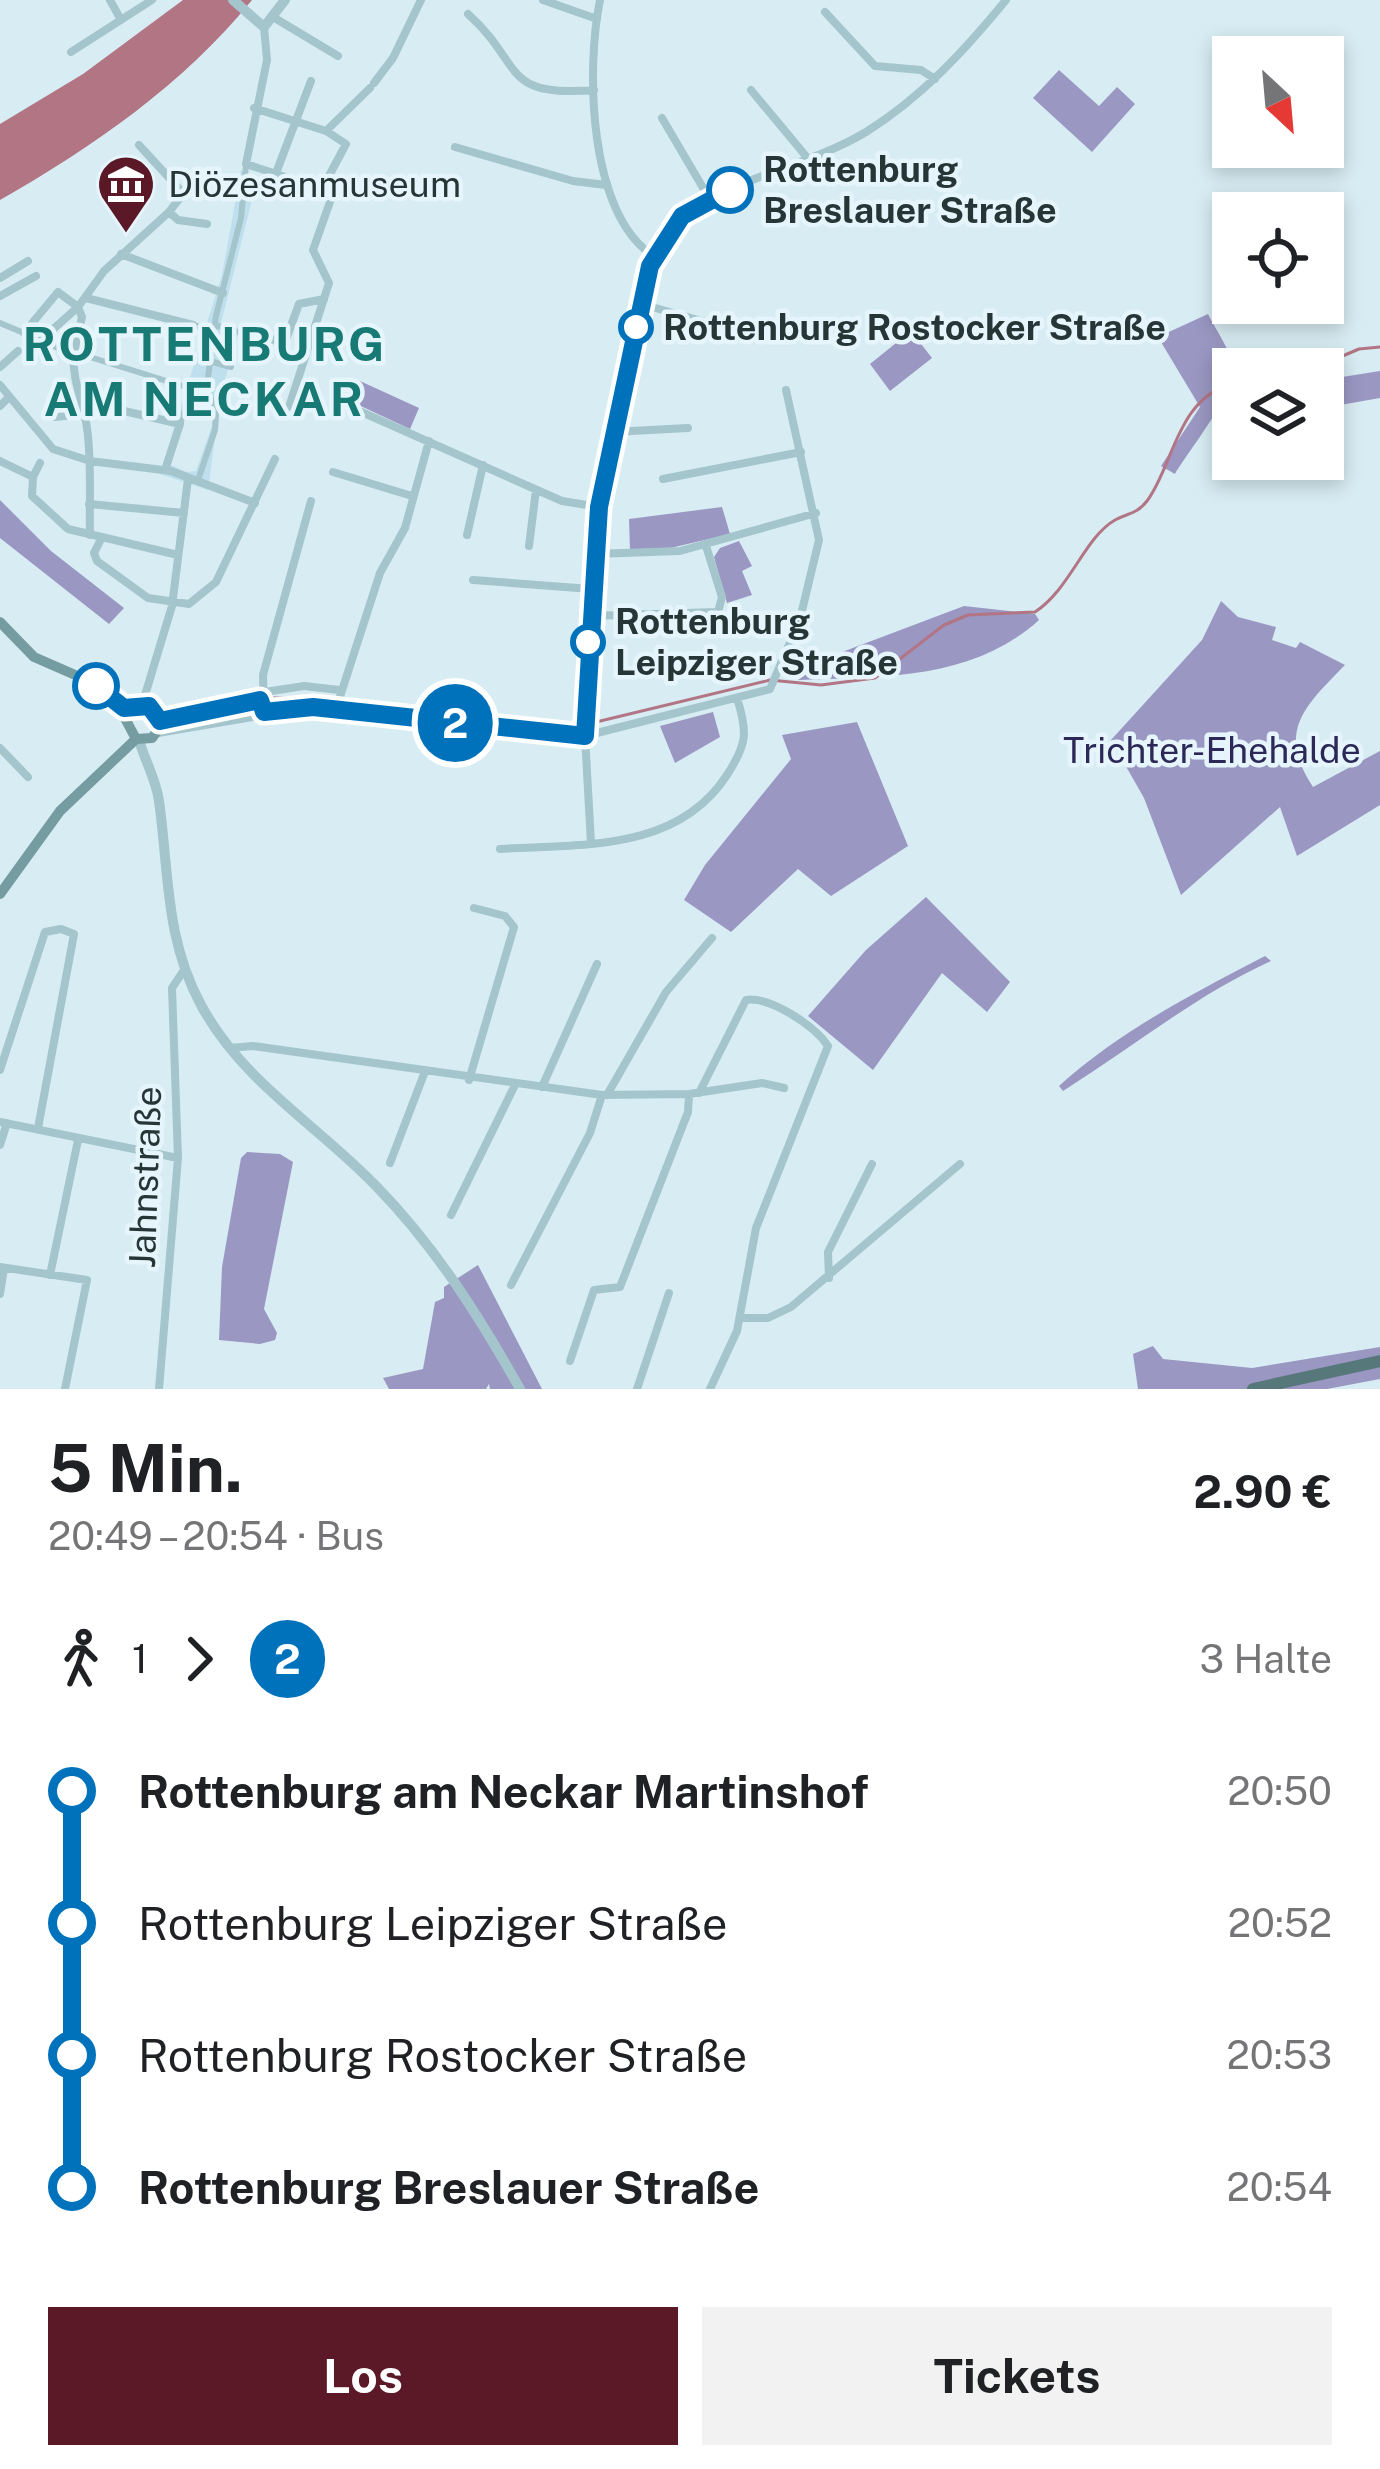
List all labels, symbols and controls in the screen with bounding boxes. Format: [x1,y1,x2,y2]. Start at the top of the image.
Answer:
north arrow [1212,36,1344,168]
map controls [1212,36,1344,480]
place label: Rottenburg Breslauer Straße [763,148,1057,231]
museum icon: Diözesanmuseum [95,153,157,235]
place label: Diözesanmuseum [168,163,461,205]
marker: Rottenburg Breslauer Straße [708,168,752,212]
button: locate [1212,192,1344,324]
place label: Rottenburg Rostocker Straße [663,306,1166,348]
marker: Rottenburg Rostocker Straße [620,311,652,343]
district label: ROTTENBURG AM NECKAR [22,315,388,427]
button: layers [1212,348,1344,480]
place label: Rottenburg Leipziger Straße [615,600,898,683]
marker: Rottenburg Leipziger Straße [572,626,604,658]
unlabelled marker [74,664,118,708]
line badge: 2 [416,684,494,762]
text: 2 [442,698,468,747]
park label: Trichter-Ehehalde [1063,729,1361,771]
street label: Jahnstraße [121,1085,169,1269]
text: 5 Min. [48,1429,243,1507]
text: 2.90 € [1193,1465,1332,1518]
text: 20:49 – 20:54 · Bus [48,1513,384,1559]
icon: walk [48,1626,114,1692]
icon: forward [166,1626,232,1692]
text: 2 [274,1634,301,1683]
text: 1 [132,1636,148,1682]
text: 3 Halte [1200,1636,1332,1682]
text: Rottenburg am Neckar Martinshof [138,1765,869,1818]
text: 20:50 [1227,1768,1332,1814]
text: Rottenburg Leipziger Straße [138,1897,727,1950]
text: 20:52 [1228,1900,1332,1946]
text: Rottenburg Rostocker Straße [138,2029,747,2082]
text: 20:53 [1227,2032,1332,2078]
text: Rottenburg Breslauer Straße [138,2161,760,2214]
text: 20:54 [1227,2164,1332,2210]
button: Los [48,2307,678,2445]
button: Tickets [702,2307,1332,2445]

